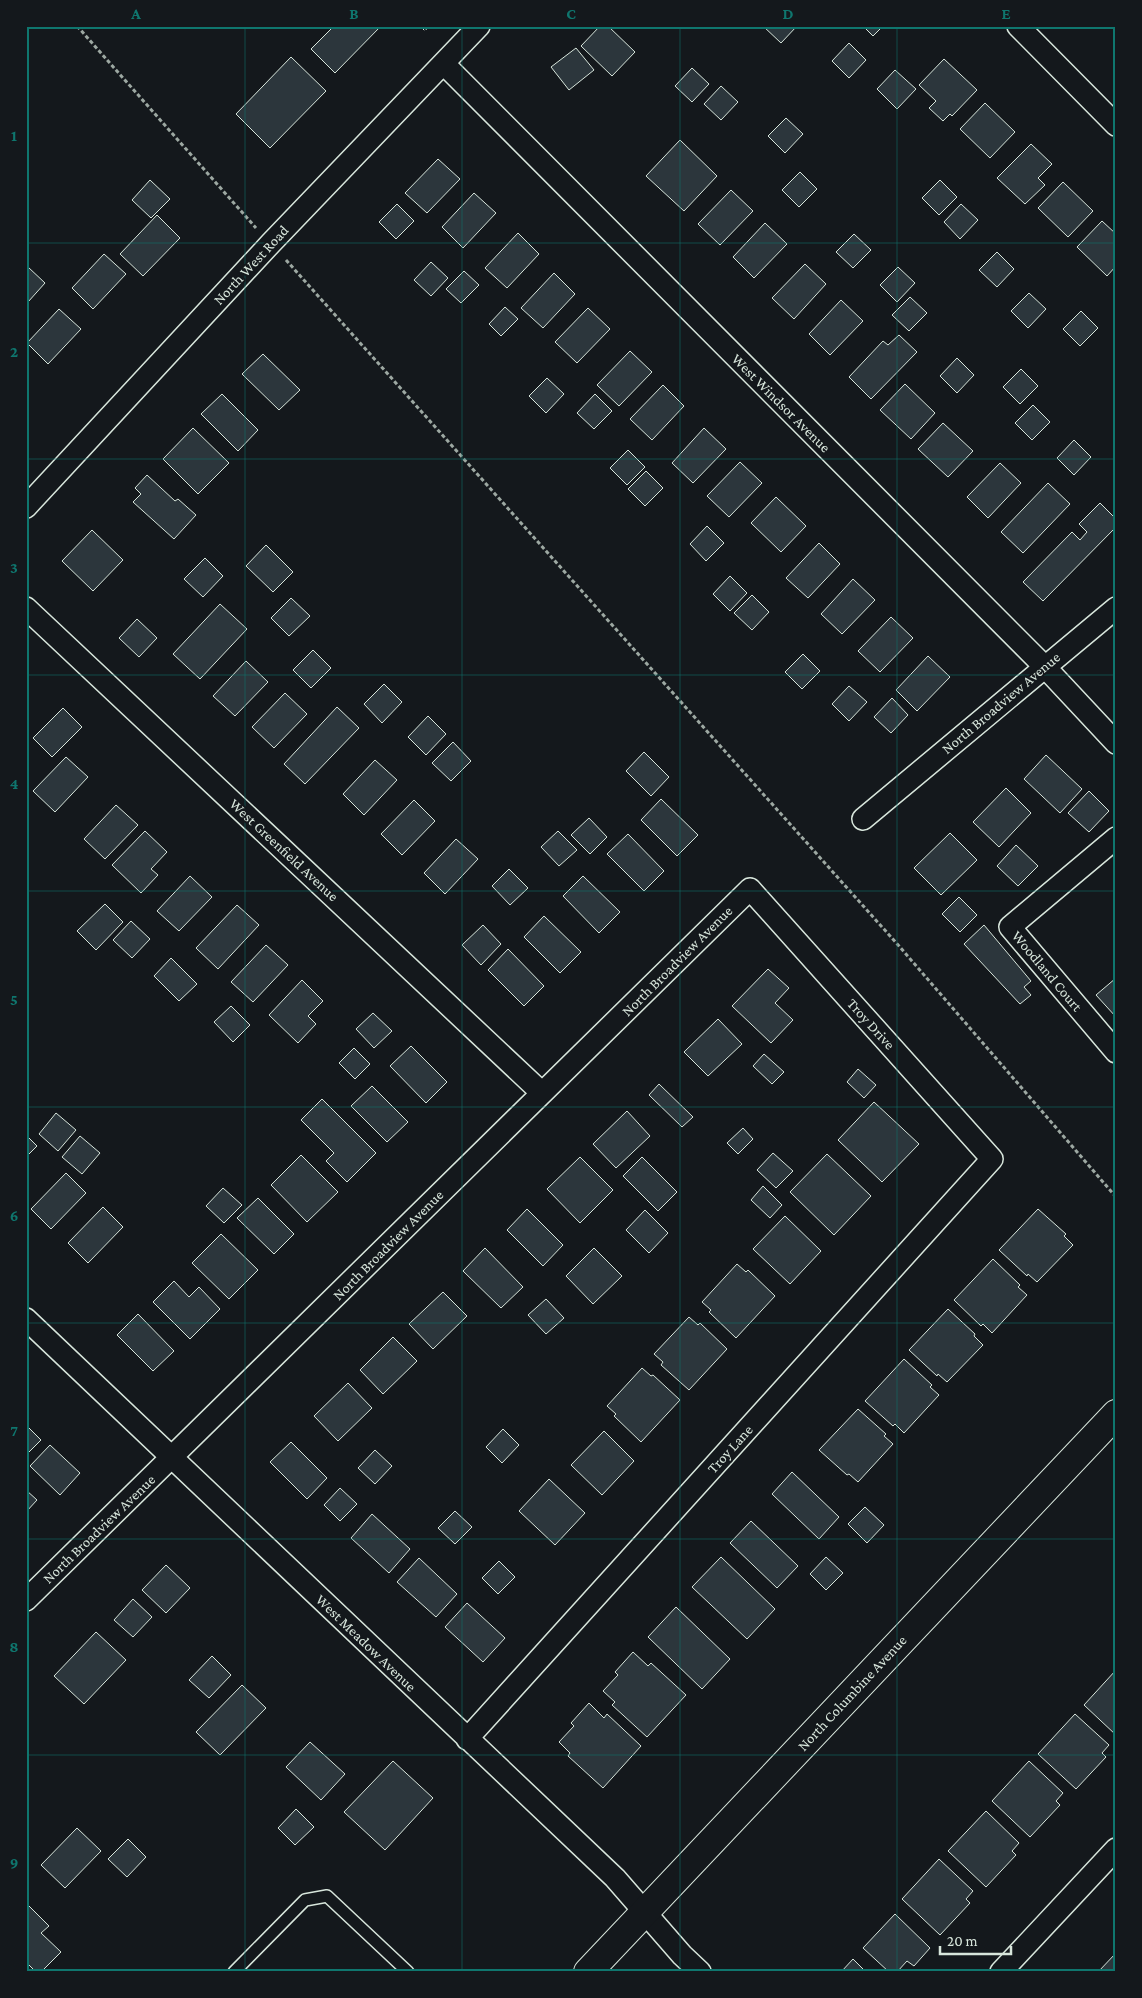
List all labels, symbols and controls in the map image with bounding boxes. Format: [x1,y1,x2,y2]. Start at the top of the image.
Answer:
text: A [130,5,141,22]
text: B [349,5,359,22]
text: C [566,5,576,22]
text: D [782,5,794,22]
text: E [1001,5,1011,22]
text: 1 [11,127,17,144]
street label: North West Road [210,222,292,308]
text: 2 [10,343,18,360]
street label: West Windsor Avenue [729,351,834,456]
text: 3 [10,559,18,576]
street label: North Broadview Avenue [939,649,1064,757]
text: 4 [10,775,19,792]
street label: West Greenfield Avenue [226,796,342,905]
street label: North Broadview Avenue [619,902,736,1019]
street label: Woodland Court [1009,928,1086,1015]
text: 5 [10,991,18,1008]
street label: Troy Drive [843,995,898,1054]
street label: North Broadview Avenue [330,1186,447,1303]
text: 6 [10,1207,18,1224]
street label: Troy Lane [704,1421,757,1477]
text: 7 [10,1422,18,1439]
street label: North Broadview Avenue [40,1471,159,1587]
street label: West Meadow Avenue [313,1591,420,1695]
street label: North Columbine Avenue [794,1632,910,1754]
text: 8 [9,1638,19,1655]
text: 9 [10,1854,18,1871]
scale bar [940,1923,1011,1955]
text: 20 m [947,1933,978,1949]

